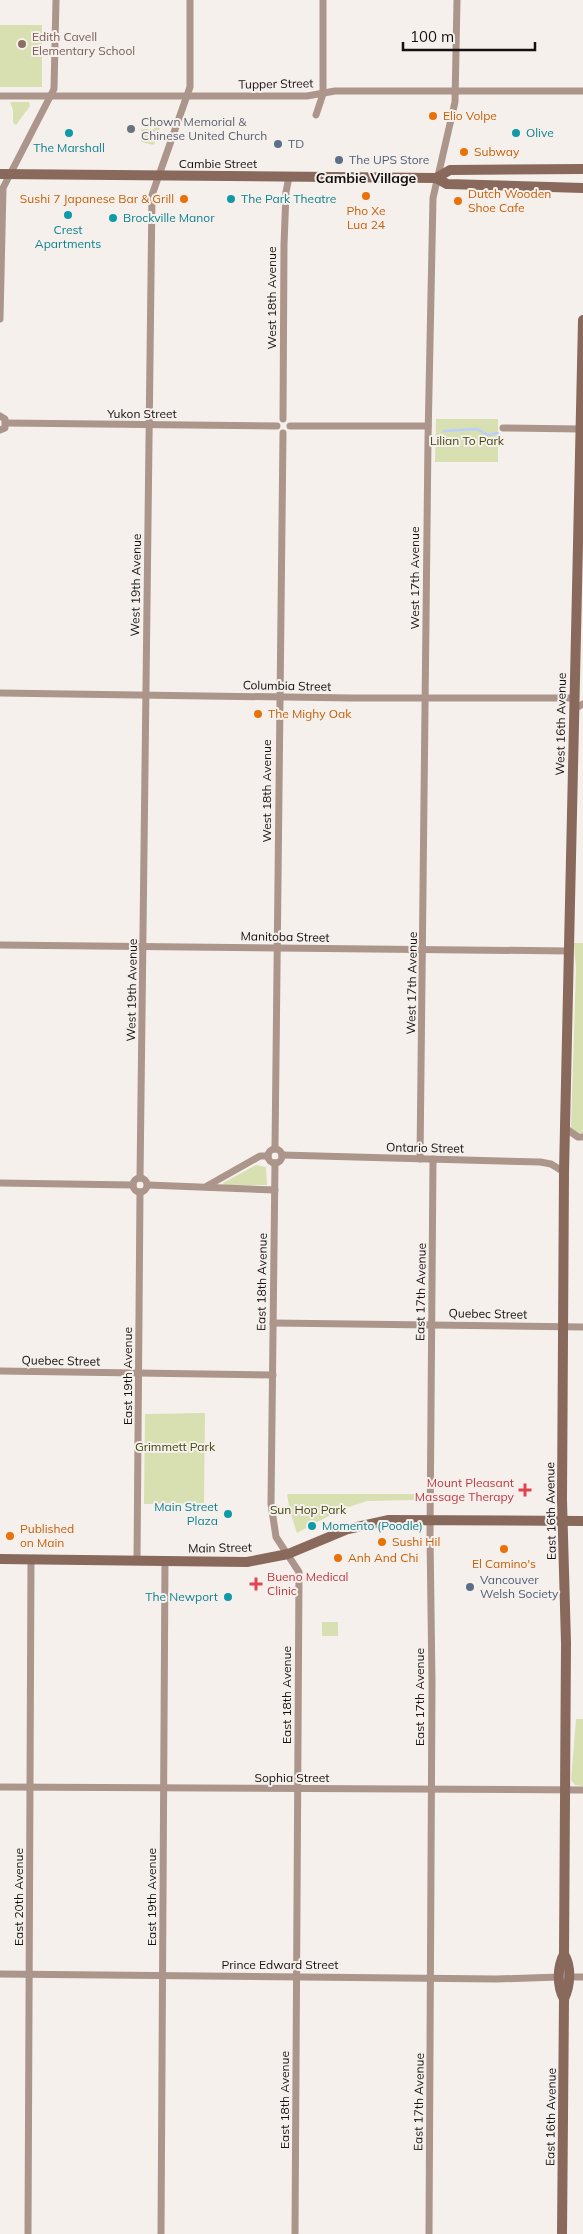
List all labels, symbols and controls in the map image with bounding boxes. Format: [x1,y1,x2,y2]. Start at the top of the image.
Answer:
scale bar [403,20,536,52]
text: 100 m [410,27,454,46]
place label: Edith Cavell Elementary School [32,29,135,58]
marker: Edith Cavell Elementary School [16,38,28,50]
street label: Tupper Street [238,75,314,92]
place label: Elio Volpe [443,108,497,123]
marker: Elio Volpe [427,110,439,122]
place label: Chown Memorial & Chinese United Church [141,114,267,143]
marker: Chown Memorial & Chinese United Church [125,123,137,135]
place label: Olive [526,125,554,140]
marker: The Marshall [63,127,75,139]
marker: Olive [510,127,522,139]
place label: TD [288,136,304,151]
marker: TD [272,138,284,150]
place label: The Marshall [33,140,105,155]
place label: Subway [474,144,520,159]
marker: Subway [458,146,470,158]
place label: The UPS Store [349,152,429,167]
marker: The UPS Store [333,154,345,166]
street label: Cambie Street [179,156,257,171]
district label: Cambie Village [316,169,417,187]
place label: Dutch Wooden Shoe Cafe [468,186,551,215]
marker: Pho Xe Lua 24 [360,190,372,202]
place label: Sushi 7 Japanese Bar & Grill [20,191,174,206]
place label: The Park Theatre [241,191,336,206]
marker: Sushi 7 Japanese Bar & Grill [178,193,190,205]
marker: The Park Theatre [225,193,237,205]
marker: Dutch Wooden Shoe Cafe [452,195,464,207]
place label: Pho Xe Lua 24 [346,203,386,232]
marker: Crest Apartments [62,209,74,221]
place label: Brockville Manor [123,210,215,225]
marker: Brockville Manor [107,212,119,224]
place label: Crest Apartments [35,222,101,251]
street label: West 18th Avenue [264,247,279,349]
street label: Yukon Street [106,406,177,421]
park label: Lilian To Park [430,433,505,448]
street label: West 17th Avenue [407,527,422,629]
street label: West 19th Avenue [127,533,144,637]
street label: West 16th Avenue [552,672,569,776]
street label: Columbia Street [243,677,331,694]
place label: The Mighy Oak [268,706,352,721]
marker: The Mighy Oak [252,708,264,720]
street label: West 18th Avenue [259,740,274,842]
street label: Manitoba Street [240,928,330,945]
street label: West 17th Avenue [403,931,420,1035]
street label: West 19th Avenue [123,938,140,1042]
street label: Ontario Street [386,1139,464,1156]
street label: East 18th Avenue [253,1233,270,1331]
street label: East 17th Avenue [412,1243,429,1341]
street label: Quebec Street [449,1305,527,1322]
street label: East 19th Avenue [120,1327,135,1425]
street label: Quebec Street [22,1352,100,1369]
park label: Grimmett Park [135,1439,216,1454]
street label: East 16th Avenue [542,1462,559,1560]
place label: Mount Pleasant Massage Therapy [415,1475,515,1504]
marker: Mount Pleasant Massage Therapy [518,1483,532,1497]
place label: Main Street Plaza [154,1499,218,1528]
park label: Sun Hop Park [270,1502,347,1517]
marker: Main Street Plaza [222,1508,234,1520]
place label: Momento (Poodle) [322,1518,423,1533]
marker: Momento (Poodle) [306,1520,318,1532]
place label: Published on Main [20,1521,74,1550]
marker: Published on Main [4,1530,16,1542]
place label: Sushi Hil [392,1534,440,1549]
marker: Sushi Hil [376,1536,388,1548]
street label: Main Street [188,1539,252,1556]
marker: El Camino's [498,1543,510,1555]
place label: Anh And Chi [348,1550,418,1565]
marker: Anh And Chi [332,1552,344,1564]
place label: El Camino's [472,1556,536,1571]
place label: Bueno Medical Clinic [267,1569,348,1598]
place label: Vancouver Welsh Society [480,1572,559,1601]
marker: Bueno Medical Clinic [249,1577,263,1591]
marker: Vancouver Welsh Society [464,1581,476,1593]
place label: The Newport [145,1589,218,1604]
marker: The Newport [222,1591,234,1603]
street label: East 18th Avenue [279,1646,294,1744]
street label: East 17th Avenue [412,1648,427,1746]
street label: Sophia Street [255,1770,329,1785]
street label: East 20th Avenue [11,1848,26,1946]
street label: East 19th Avenue [144,1848,159,1946]
street label: Prince Edward Street [222,1957,338,1972]
street label: East 18th Avenue [277,2051,292,2149]
street label: East 17th Avenue [410,2053,427,2151]
street label: East 16th Avenue [542,2068,559,2166]

